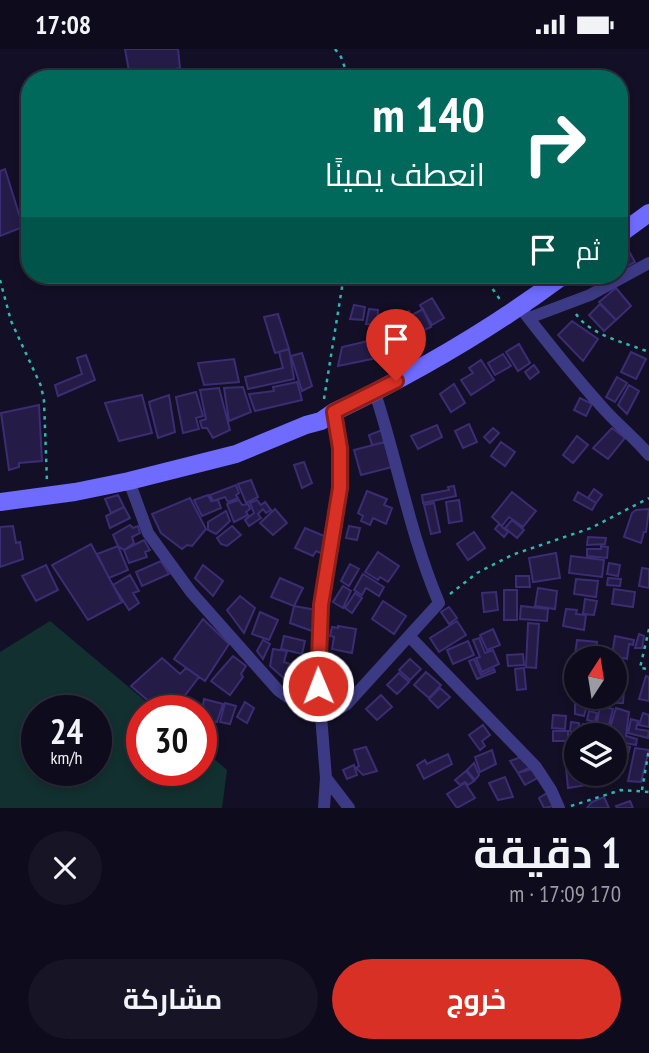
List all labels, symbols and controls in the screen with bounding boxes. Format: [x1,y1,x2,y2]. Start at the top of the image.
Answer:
text: 17:08 [35,8,91,41]
text: 140 m [372,82,485,146]
icon: right [509,98,600,189]
text: انعطف يمينًا [325,153,485,195]
icon: arrive [524,231,562,269]
text: ثم [576,234,600,267]
pin [366,309,426,381]
icon: arrive [377,320,415,358]
north arrow [564,646,626,709]
map controls [564,646,627,786]
position arrow [281,649,355,723]
speed limit sign: 30 [126,695,217,786]
text: 24 [50,708,83,754]
button: layers [564,723,627,786]
text: km/h [51,746,82,769]
text: 1 دقيقة [474,825,621,880]
button: close [28,831,102,905]
text: 170 m · 17:09 [509,879,621,908]
button: مشاركة [28,959,318,1039]
button: خروج [332,959,621,1039]

